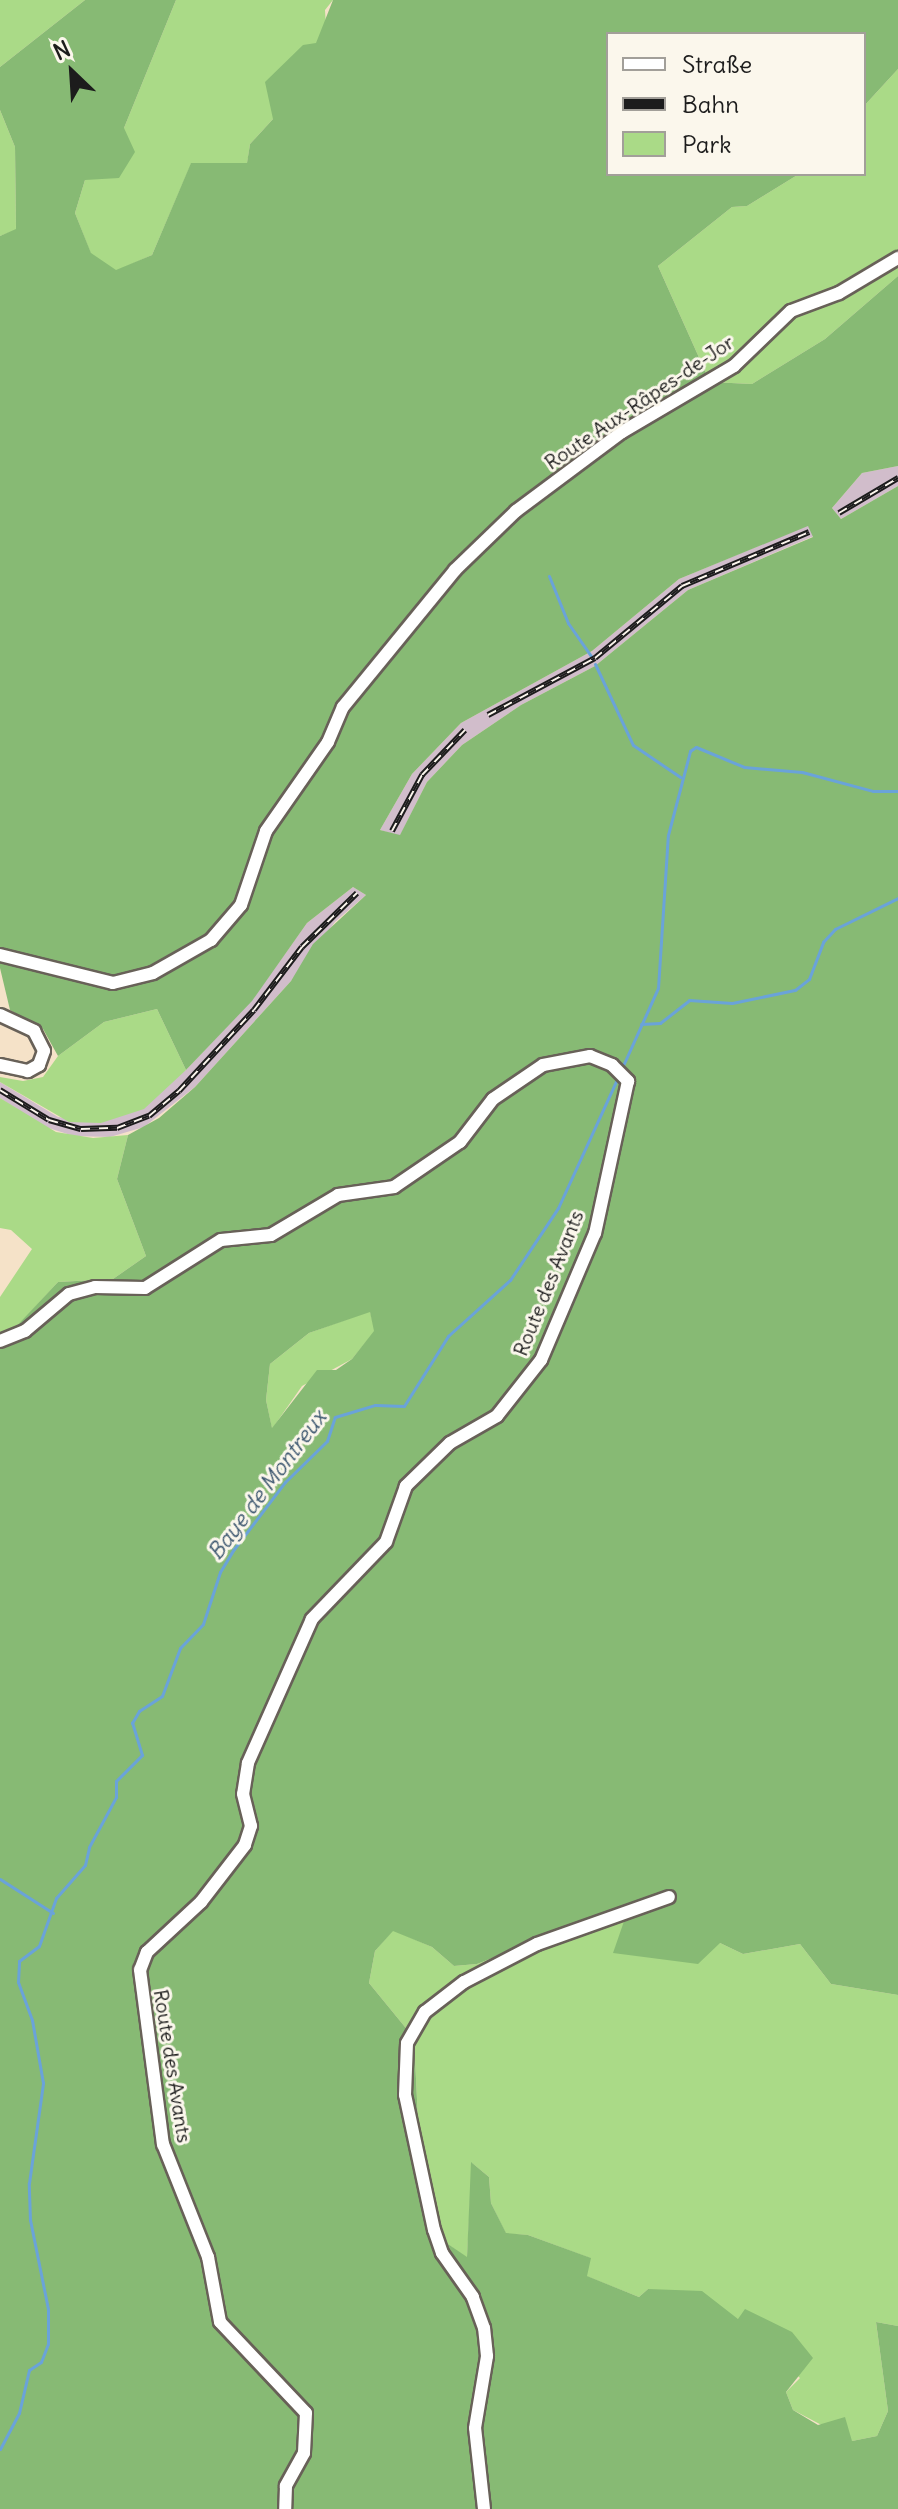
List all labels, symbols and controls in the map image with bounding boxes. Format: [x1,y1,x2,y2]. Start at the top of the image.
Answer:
north arrow [32,32,112,112]
legend [606,32,866,176]
text: N [49,34,75,66]
text: Straße [682,49,752,79]
text: Bahn [682,89,739,119]
text: Park [682,129,732,159]
street label: Route Aux-Râpes-de-Jor [540,330,738,474]
street label: Route des Avants [508,1207,588,1359]
water label: Baye de Montreux [202,1405,332,1565]
street label: Route des Avants [149,1988,197,2144]

